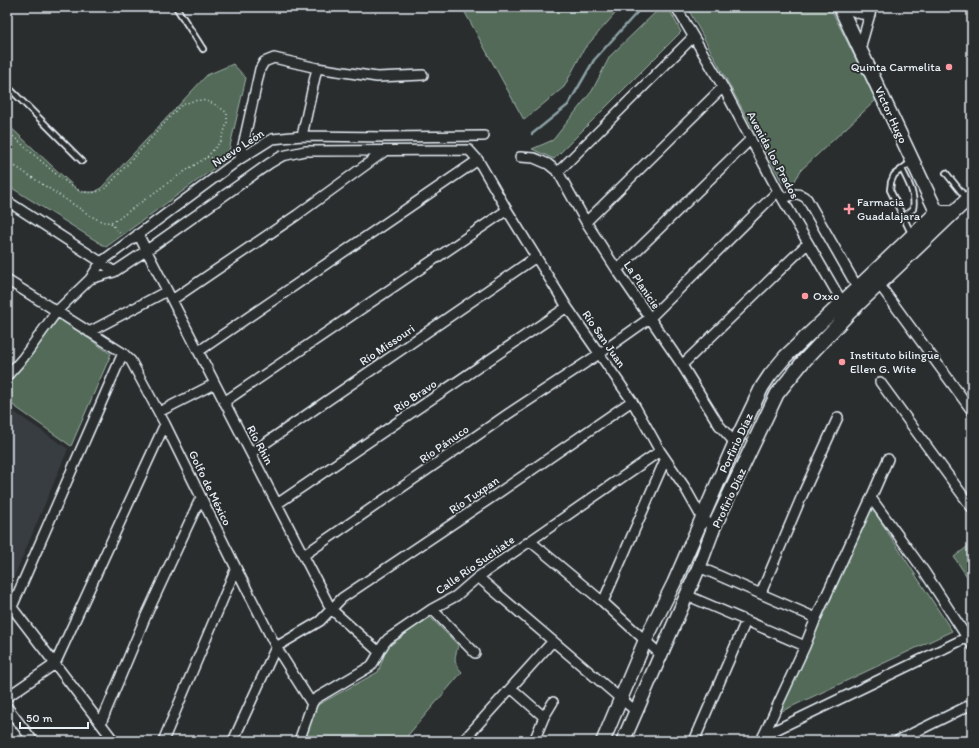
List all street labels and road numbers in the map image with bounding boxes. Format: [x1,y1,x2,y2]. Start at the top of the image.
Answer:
street label: Victor Hugo [872,84,910,146]
street label: Avenida los Prados [744,109,802,201]
street label: Nuevo León [209,126,267,170]
street label: La Planicie [621,258,663,312]
street label: Río San Juan [579,308,629,371]
street label: Río Missouri [357,322,417,368]
street label: Río Bravo [391,376,439,416]
street label: Porfirio Díaz [716,411,756,475]
street label: Río Pánuco [417,422,471,466]
street label: Río Rhin [244,423,276,468]
street label: Golfo de México [186,448,234,528]
street label: Profirio Díaz [709,465,749,530]
street label: Río Tuxpan [446,473,502,517]
street label: Calle Río Suchiate [433,532,517,597]

